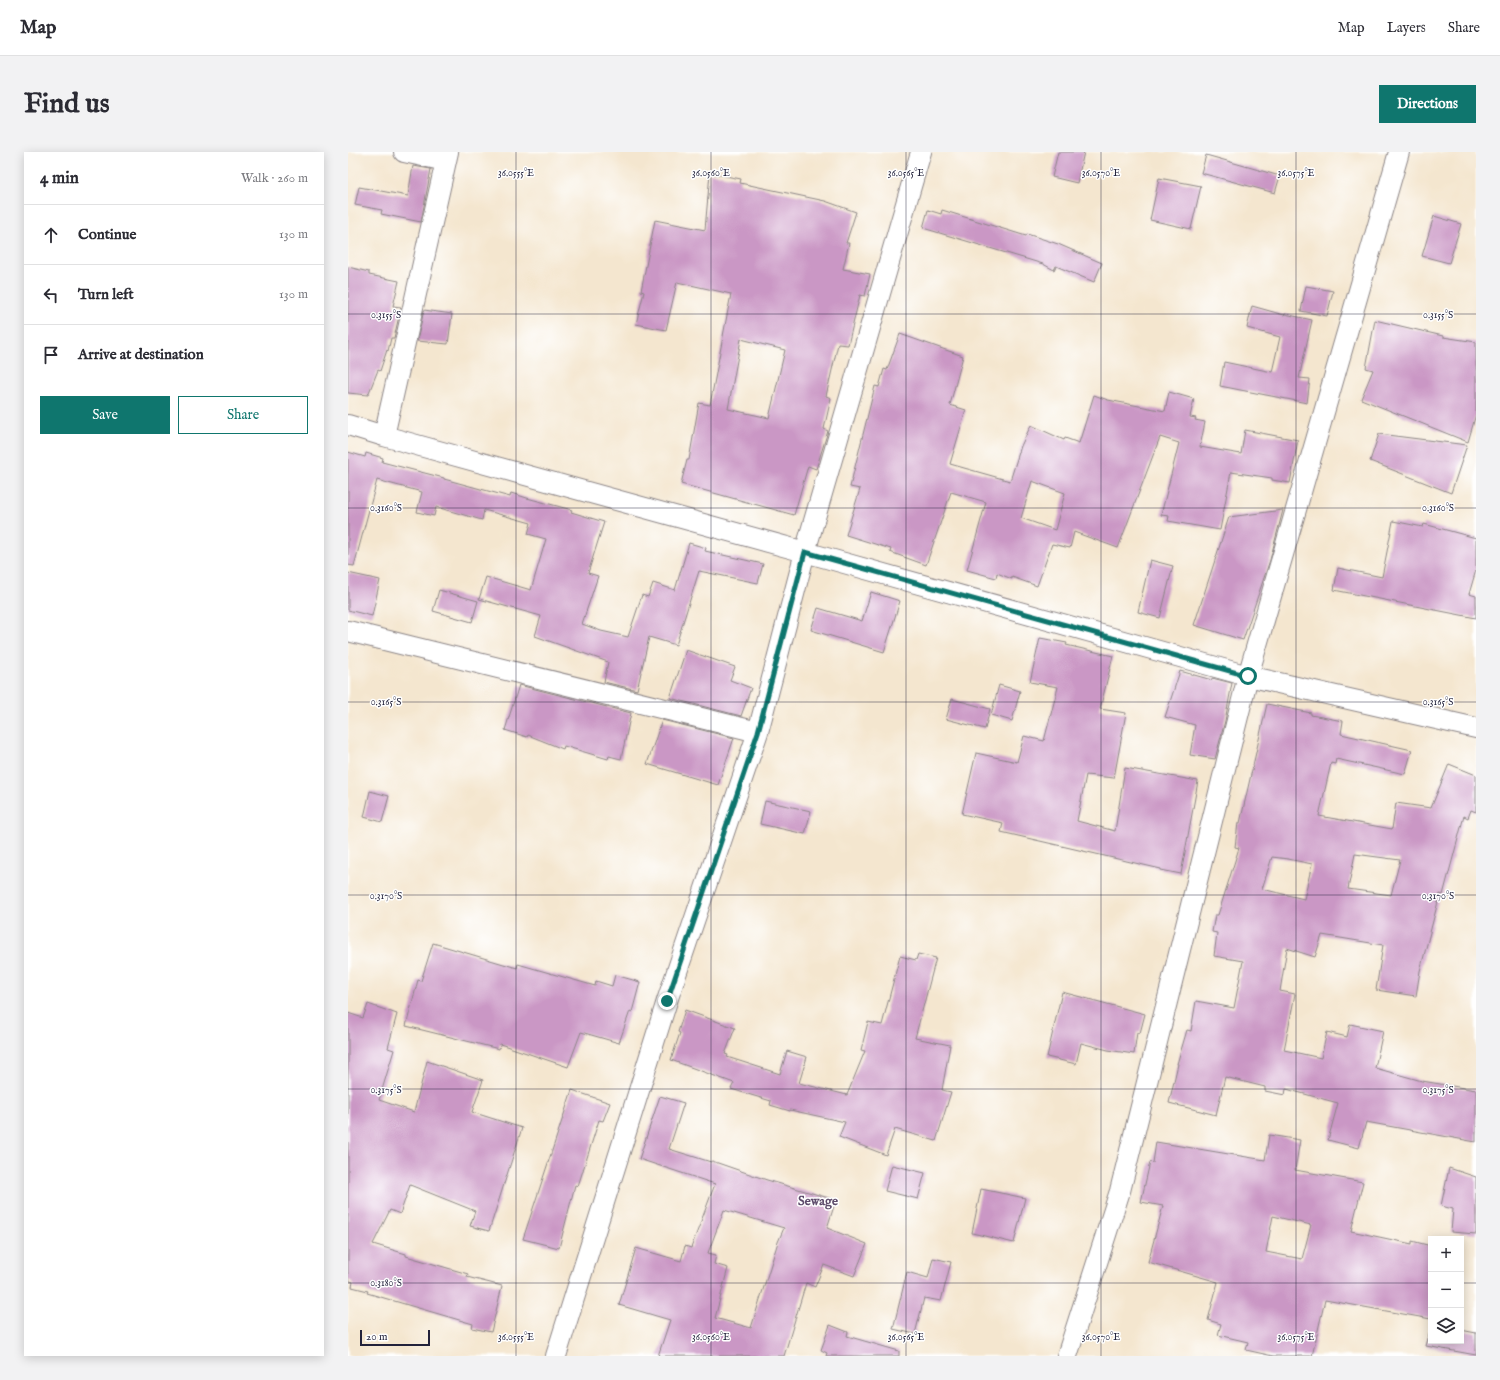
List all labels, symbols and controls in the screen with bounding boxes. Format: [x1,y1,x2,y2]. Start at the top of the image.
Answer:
text: Map [20,16,56,40]
text: Map [1338,19,1365,37]
text: Layers [1387,19,1426,37]
text: Share [1448,19,1480,37]
button: Directions [1379,85,1476,123]
text: Find us [24,87,110,122]
text: 36.0555°E [498,167,534,180]
text: 36.0560°E [692,167,730,180]
text: 36.0565°E [888,167,924,180]
text: 36.0570°E [1082,167,1120,180]
text: 36.0575°E [1277,167,1315,180]
text: 4 min [40,168,79,189]
text: Walk · 260 m [241,170,308,187]
icon: ahead [40,224,62,246]
text: Continue [78,225,136,244]
text: 130 m [279,226,308,243]
icon: left [40,284,62,306]
text: Turn left [78,285,134,304]
text: 130 m [279,286,308,303]
text: 0.3155°S [371,309,401,322]
text: 0.3155°S [1423,309,1453,322]
icon: arrive [40,344,62,366]
text: Arrive at destination [78,345,204,364]
button: Save [40,396,170,434]
button: Share [178,396,308,434]
text: 0.3160°S [370,502,402,515]
text: 0.3160°S [1422,502,1454,515]
route start [1239,667,1257,685]
text: 0.3165°S [371,696,401,709]
text: 0.3165°S [1423,696,1453,709]
text: 0.3170°S [370,890,402,903]
text: 0.3170°S [1422,890,1454,903]
route end [658,992,676,1010]
text: 0.3175°S [370,1084,402,1097]
text: 0.3175°S [1422,1084,1454,1097]
district label: Sewage [798,1193,838,1210]
map controls [1428,1236,1464,1344]
button: + [1428,1236,1464,1272]
button: − [1428,1272,1464,1308]
text: 0.3180°S [370,1277,402,1290]
button: layers [1428,1308,1464,1344]
scale bar [360,1328,430,1347]
text: 20 m [366,1330,387,1344]
text: 36.0555°E [498,1331,534,1344]
text: 36.0560°E [692,1331,730,1344]
text: 36.0565°E [888,1331,924,1344]
text: 36.0570°E [1082,1331,1120,1344]
text: 36.0575°E [1277,1331,1315,1344]

